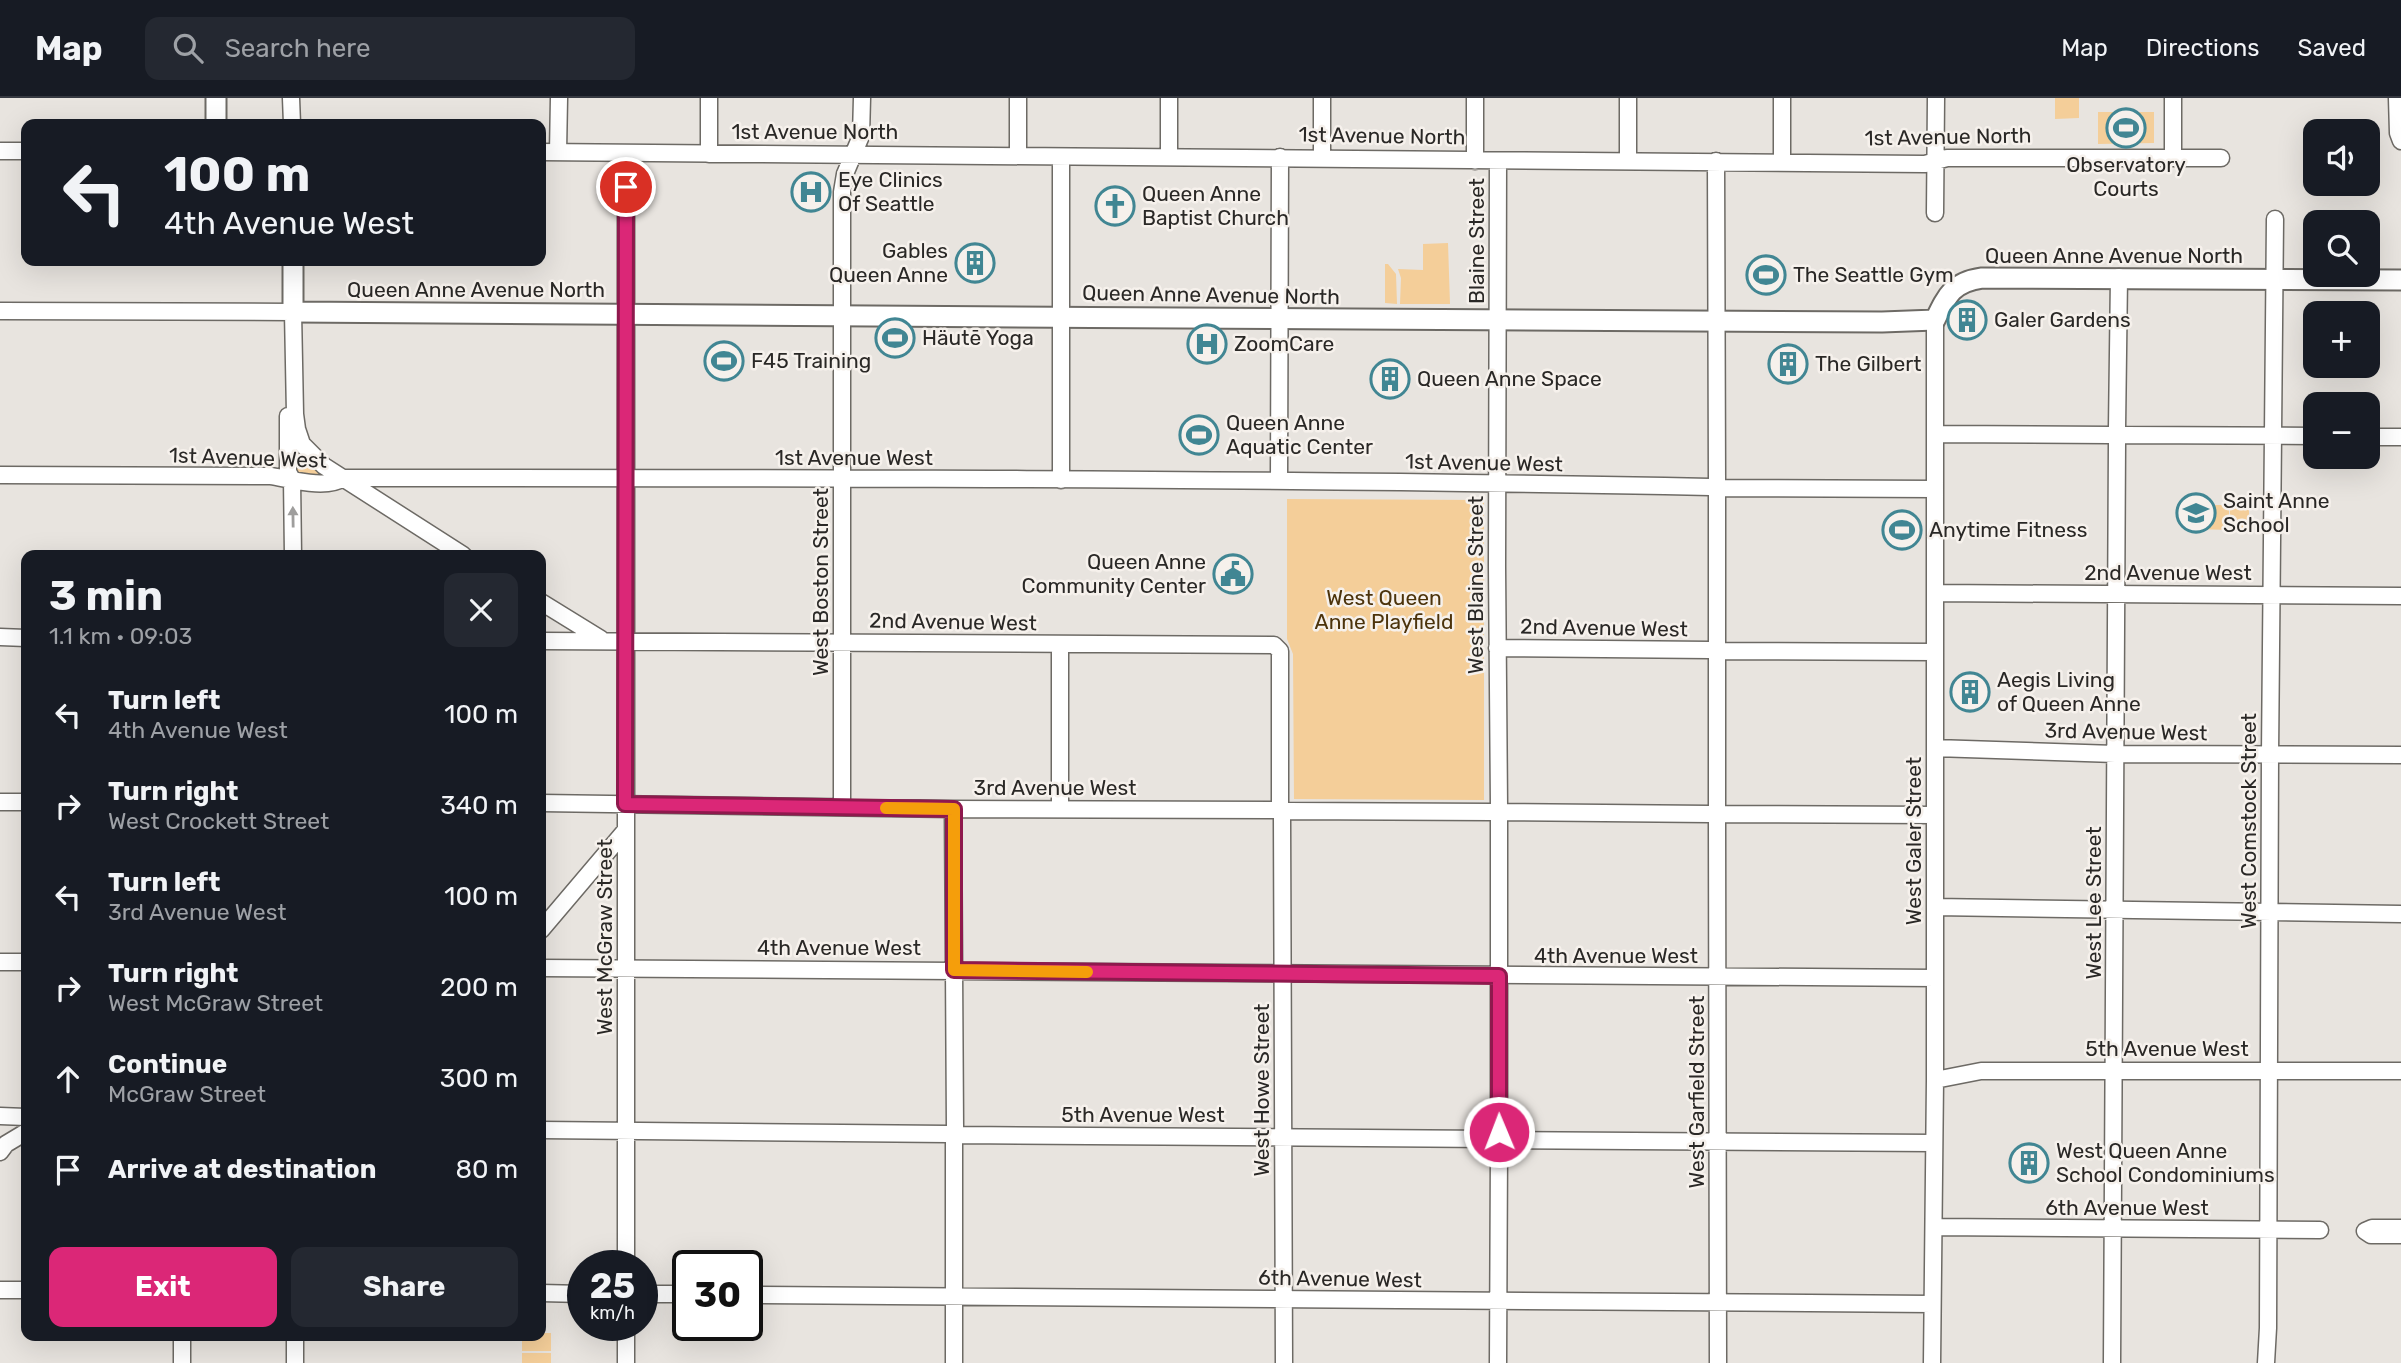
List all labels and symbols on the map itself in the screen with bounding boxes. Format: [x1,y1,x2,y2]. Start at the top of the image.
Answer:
sports icon: Observatory Courts [2105,107,2147,149]
street label: 1st Avenue North [732,119,898,144]
street label: 1st Avenue North [1298,122,1466,149]
street label: 1st Avenue North [1864,123,2032,150]
place label: Observatory Courts [2066,152,2186,201]
pin [596,157,656,217]
place label: Eye Clinics Of Seattle [838,167,943,216]
hospital icon: Eye Clinics Of Seattle [790,171,832,213]
street label: Blaine Street [1464,178,1489,304]
place label: Queen Anne Baptist Church [1142,181,1289,230]
church icon: Queen Anne Baptist Church [1094,185,1136,227]
place label: Gables Queen Anne [829,238,948,287]
building icon: Gables Queen Anne [954,242,996,284]
street label: Queen Anne Avenue North [1985,243,2243,268]
sports icon: The Seattle Gym [1745,254,1787,296]
place label: The Seattle Gym [1793,262,1954,287]
street label: Queen Anne Avenue North [347,277,605,302]
street label: Queen Anne Avenue North [1082,280,1340,309]
building icon: Galer Gardens [1946,299,1988,341]
place label: Galer Gardens [1994,307,2131,332]
sports icon: Häutē Yoga [874,317,916,359]
hospital icon: ZoomCare [1186,323,1228,365]
place label: Häutē Yoga [922,325,1034,350]
place label: ZoomCare [1234,331,1334,356]
sports icon: F45 Training [703,340,745,382]
building icon: The Gilbert [1767,343,1809,385]
place label: F45 Training [751,348,871,373]
place label: The Gilbert [1815,351,1921,376]
building icon: Queen Anne Space [1369,358,1411,400]
place label: Queen Anne Space [1417,366,1602,391]
place label: Queen Anne Aquatic Center [1226,410,1373,459]
sports icon: Queen Anne Aquatic Center [1178,414,1220,456]
street label: 1st Avenue West [169,442,327,473]
street label: 1st Avenue West [775,445,933,470]
street label: 1st Avenue West [1405,449,1563,476]
street label: West Boston Street [808,488,833,676]
place label: Saint Anne School [2223,488,2329,537]
school or university icon: Saint Anne School [2175,492,2217,534]
street label: West Blaine Street [1463,496,1488,674]
one-way arrow [287,506,298,528]
sports icon: Anytime Fitness [1881,509,1923,551]
place label: Anytime Fitness [1929,517,2087,542]
place label: Queen Anne Community Center [1022,549,1206,598]
public building icon: Queen Anne Community Center [1212,553,1254,595]
street label: 2nd Avenue West [2084,560,2252,585]
park label: West Queen Anne Playfield [1315,585,1453,634]
street label: 2nd Avenue West [869,608,1037,635]
street label: 2nd Avenue West [1520,614,1688,641]
place label: Aegis Living of Queen Anne [1997,667,2141,716]
building icon: Aegis Living of Queen Anne [1949,671,1991,713]
street label: West Comstock Street [2236,713,2261,929]
street label: 3rd Avenue West [2044,718,2208,745]
street label: West Galer Street [1901,757,1926,925]
street label: 3rd Avenue West [974,775,1136,800]
street label: West Lee Street [2081,826,2106,980]
street label: West McGraw Street [592,839,617,1035]
street label: 4th Avenue West [757,935,921,960]
street label: 4th Avenue West [1534,943,1698,968]
street label: West Garfield Street [1684,996,1709,1188]
street label: West Howe Street [1249,1003,1274,1177]
street label: 5th Avenue West [2085,1036,2249,1061]
position arrow [1462,1095,1536,1169]
street label: 5th Avenue West [1061,1102,1225,1127]
place label: West Queen Anne School Condominiums [2056,1138,2275,1187]
building icon: West Queen Anne School Condominiums [2008,1142,2050,1184]
street label: 6th Avenue West [2045,1195,2209,1220]
speed limit sign: 30 [672,1250,763,1341]
street label: 6th Avenue West [1258,1265,1422,1292]

